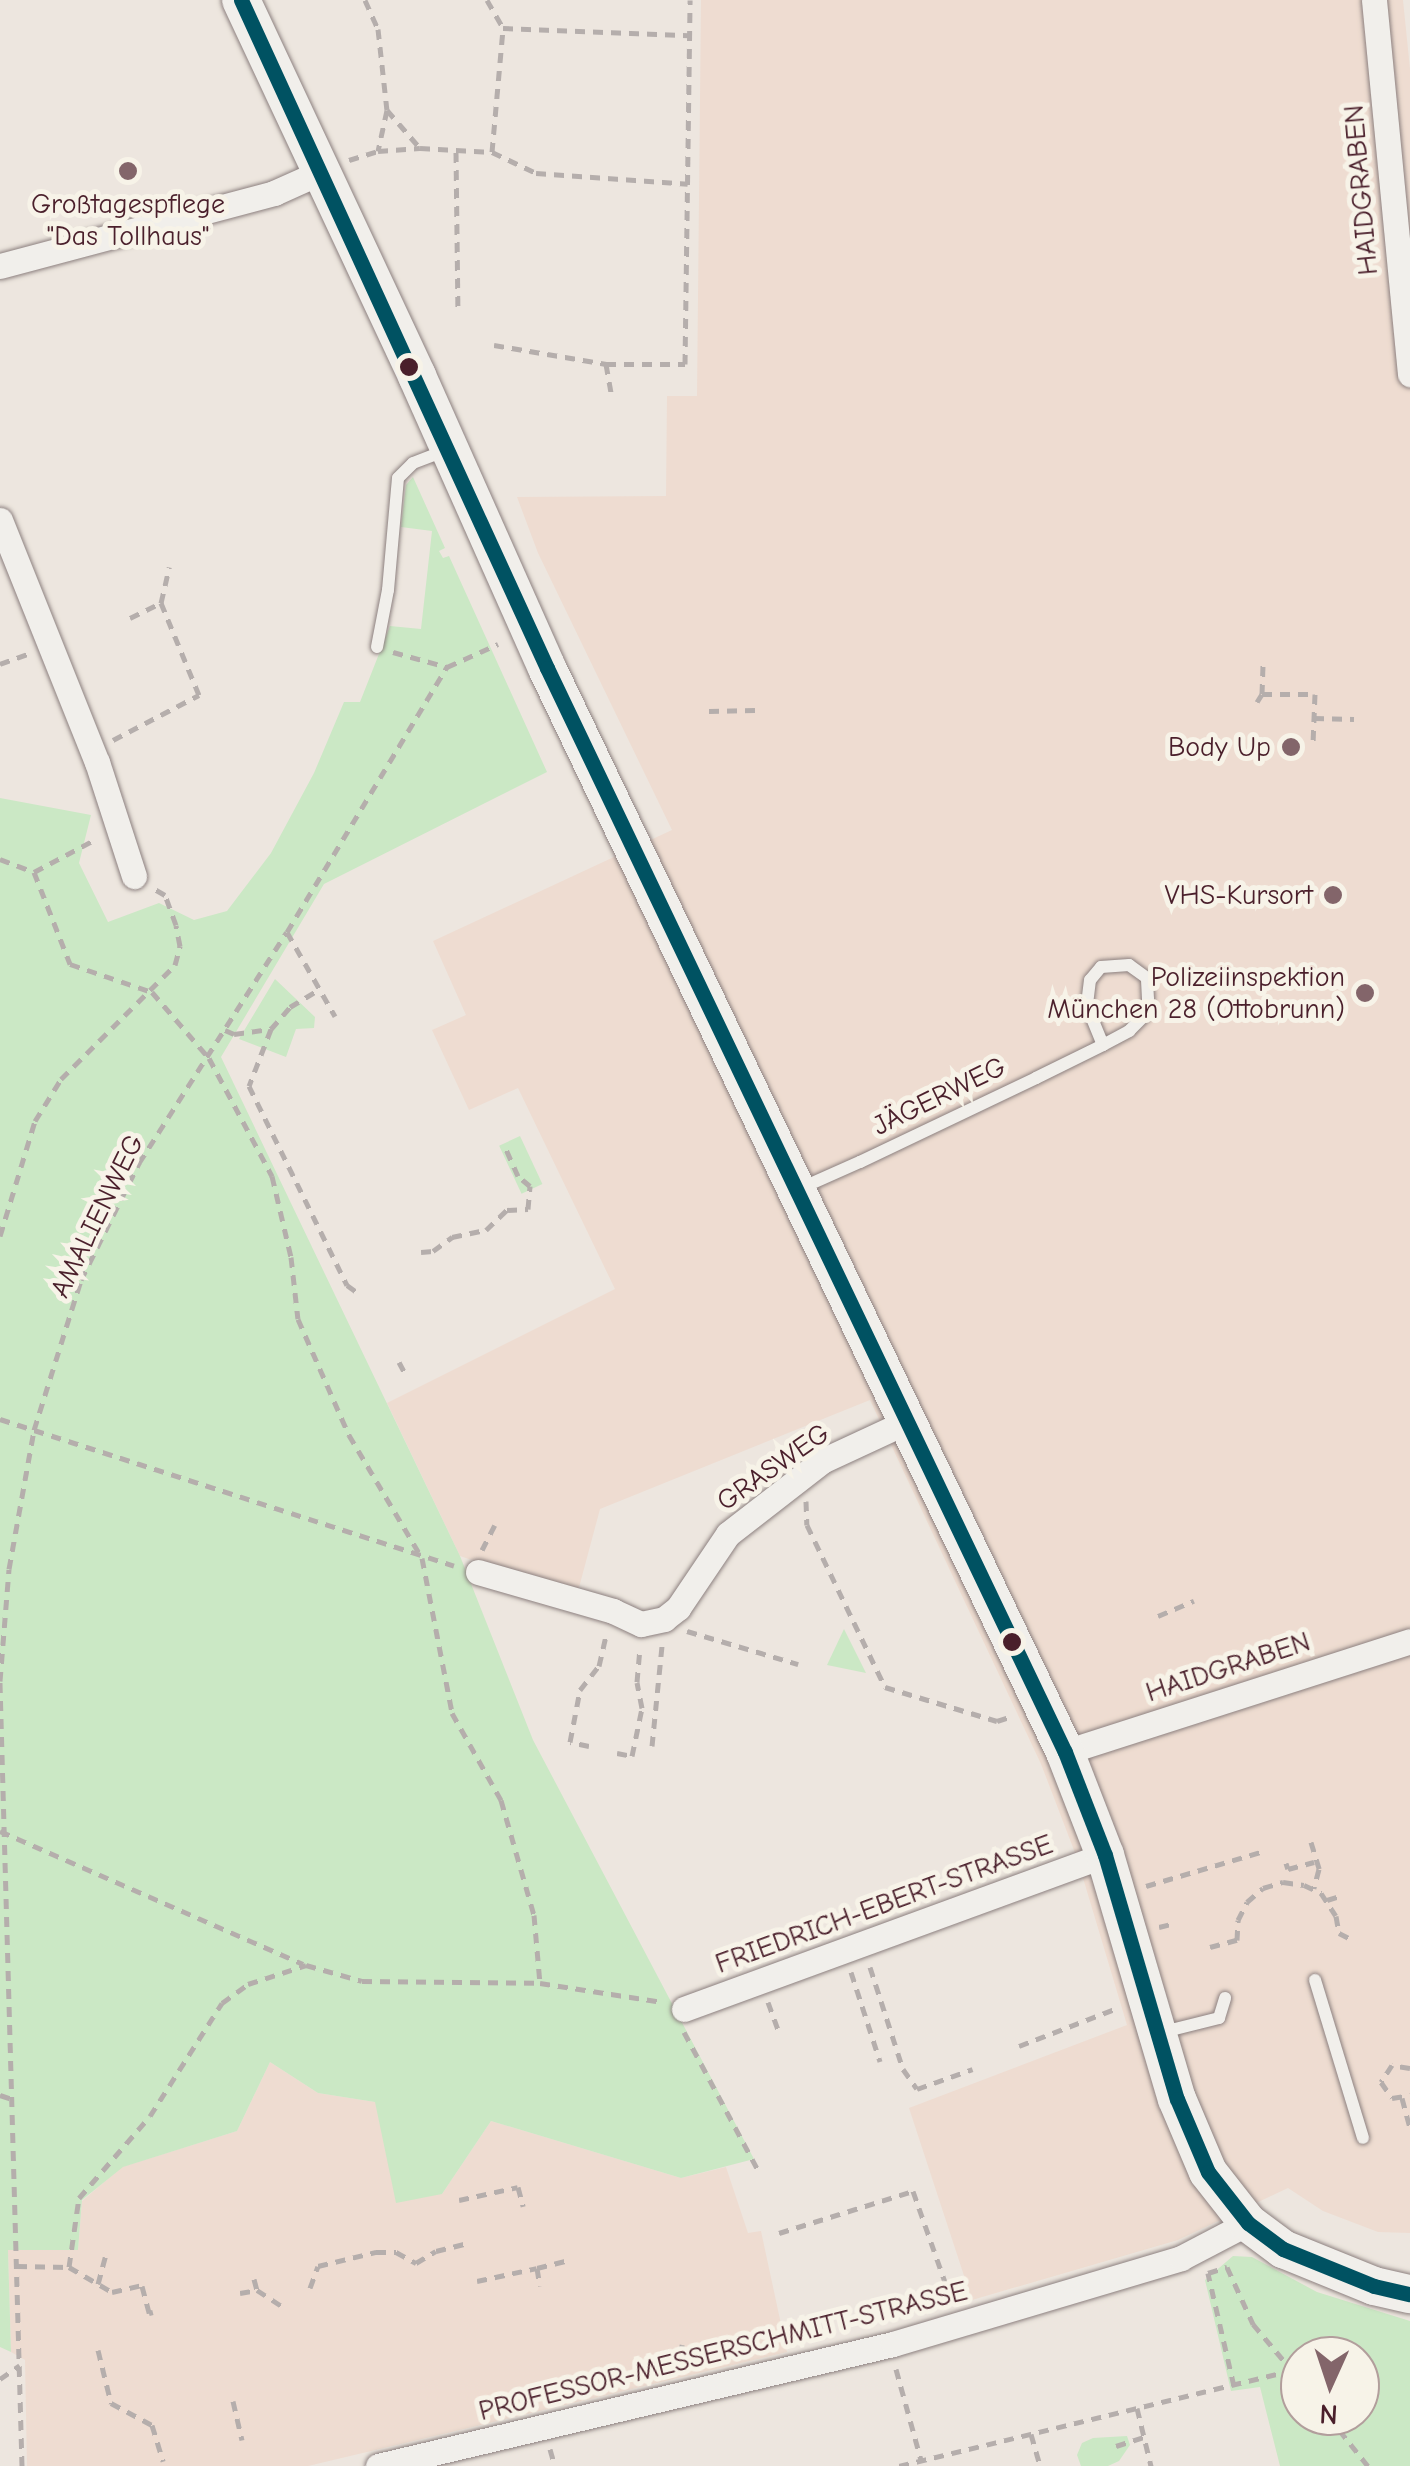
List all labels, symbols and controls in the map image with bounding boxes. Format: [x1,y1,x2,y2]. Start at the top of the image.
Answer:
street label: HAIDGRABEN [1337,103,1385,277]
marker: Großtagespflege "Das Tollhaus" [117,160,139,182]
place label: Großtagespflege "Das Tollhaus" [31,187,225,253]
unlabelled marker [399,357,419,377]
place label: Body Up [1168,730,1271,764]
marker: Body Up [1280,736,1302,758]
place label: VHS-Kursort [1164,878,1313,912]
marker: VHS-Kursort [1322,884,1344,906]
place label: Polizeiinspektion München 28 (Ottobrunn) [1047,960,1345,1026]
marker: Polizeiinspektion München 28 (Ottobrunn) [1354,982,1376,1004]
street label: JÄGERWEG [867,1049,1011,1143]
street label: AMALIENWEG [43,1129,151,1303]
street label: GRASWEG [710,1416,836,1518]
street label: HAIDGRABEN [1142,1625,1314,1709]
unlabelled marker [1002,1632,1022,1652]
street label: FRIEDRICH-EBERT-STRASSE [711,1827,1057,1981]
street label: PROFESSOR-MESSERSCHMITT-STRASSE [475,2274,971,2428]
north arrow [1280,2336,1380,2436]
text: N [1319,2398,1339,2430]

